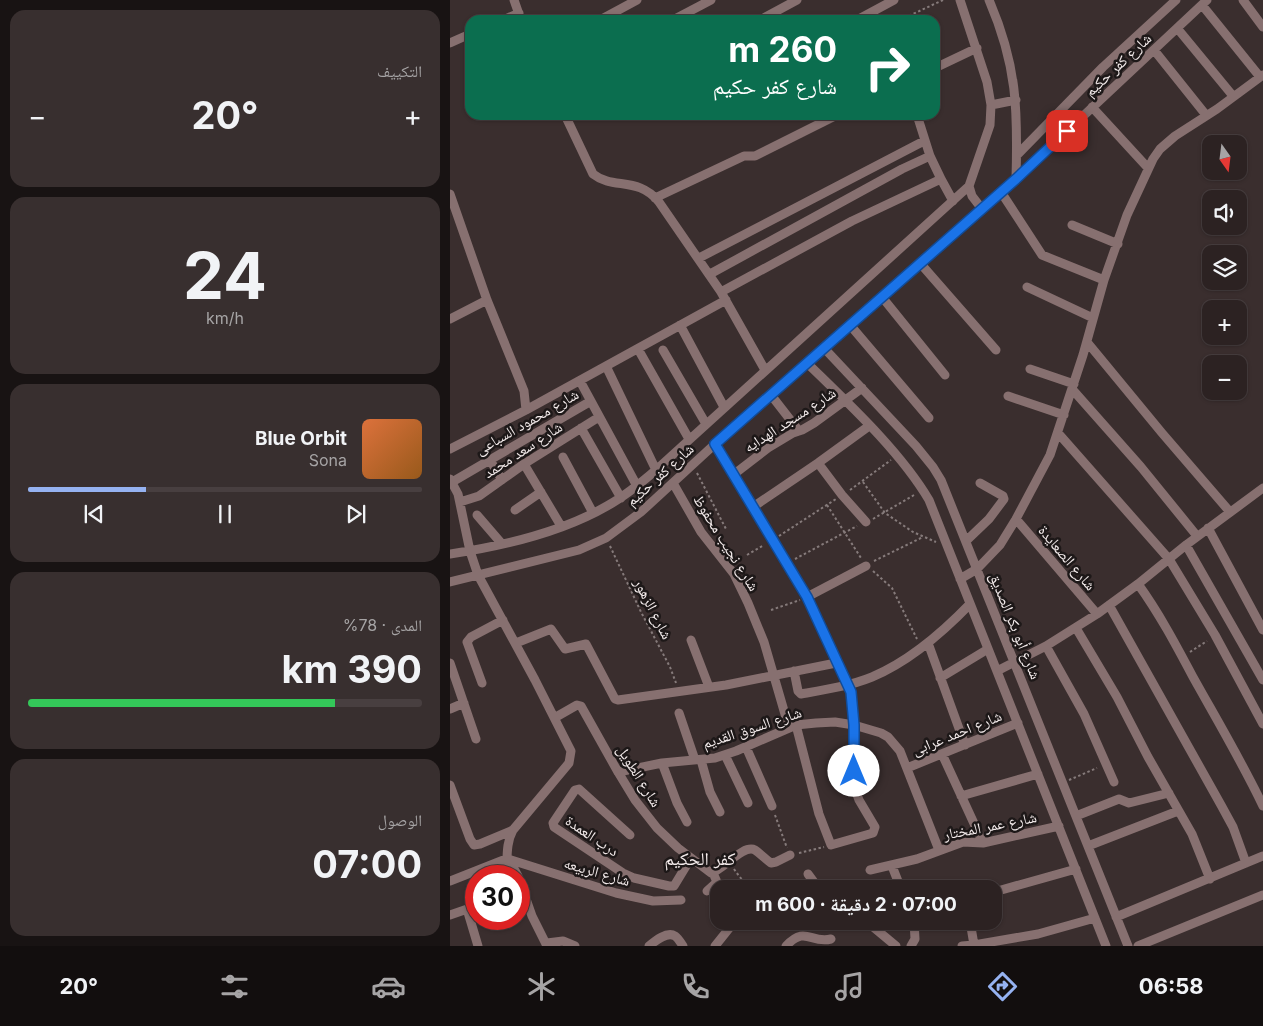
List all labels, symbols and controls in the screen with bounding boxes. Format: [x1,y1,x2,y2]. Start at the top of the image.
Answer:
text: 260 m [728,28,837,70]
street label: شارع كفر حكيم [1080,29,1156,101]
icon: right [855,35,920,100]
text: التكييف [377,61,422,81]
text: شارع كفر حكيم [713,73,837,99]
text: 20° [191,92,259,138]
text: − [28,99,47,133]
text: + [403,99,422,133]
pin [1046,110,1088,152]
icon: arrive [1053,117,1081,145]
north arrow [1202,135,1248,180]
map controls [1202,135,1247,400]
button: sound [1202,190,1247,235]
text: 24 [183,236,267,315]
button: layers [1202,245,1247,290]
button: + [1202,300,1247,345]
text: km/h [206,308,244,328]
button: − [1202,355,1247,400]
street label: شارع مسجد الهدايه [740,383,840,457]
street label: شارع محمود السباعى [472,384,582,460]
street label: شارع سعد محمد [480,417,566,483]
text: Blue Orbit [255,427,347,450]
street label: شارع كفر حكيم [622,439,698,511]
text: Sona [309,450,347,470]
street label: شارع نجيب محفوظ [688,491,764,595]
icon: previous [80,500,108,528]
icon: pause [211,500,239,528]
icon: next [342,500,370,528]
street label: شارع الصعايدة [1034,521,1100,595]
street label: شارع أبو بكر الصديق [985,570,1046,682]
street label: شارع الزهور [629,574,677,643]
text: المدى · 78% [343,615,422,635]
text: 390 km [281,646,422,692]
street label: شارع السوق القديم [700,703,804,753]
street label: شارع احمد عرابى [909,706,1005,760]
street label: شارع الطويل [612,741,666,811]
position arrow [827,744,879,796]
street label: شارع عمر المختار [941,807,1039,845]
text: الوصول [378,810,422,830]
street label: درب العمدة [562,811,623,860]
text: 07:00 [312,841,422,887]
district label: كفر الحكيم [664,848,736,871]
street label: شارع الربيعه [562,853,633,891]
speed limit sign: 30 [465,865,530,930]
text: 07:00 · 2 دقيقة · 600 m [755,893,957,916]
icon: filters [217,969,252,1004]
icon: car [371,969,406,1004]
icon: climate [524,969,559,1004]
icon: phone [678,969,713,1004]
icon: music [832,969,867,1004]
icon: directions [985,969,1020,1004]
text: 20° [59,973,98,999]
text: 06:58 [1139,973,1204,999]

